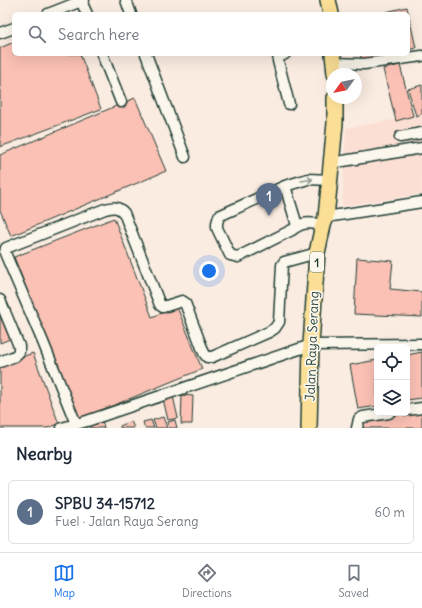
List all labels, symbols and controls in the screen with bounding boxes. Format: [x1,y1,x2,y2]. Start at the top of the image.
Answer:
search box [12,12,410,56]
icon: search [26,23,48,45]
text: Search here [58,25,139,44]
north arrow [326,68,362,104]
one-way arrow [300,176,313,184]
pin: 1 [256,183,282,216]
road number: 1 [310,252,324,272]
your location [199,261,219,281]
street label: Jalan Raya Serang [302,291,322,401]
map controls [374,344,410,416]
button: locate [374,344,410,380]
button: layers [374,380,410,416]
text: Nearby [16,443,72,465]
text: SPBU 34-15712 [55,494,155,513]
text: 1 [27,504,33,521]
text: 60 m [374,504,405,521]
text: Fuel · Jalan Raya Serang [55,513,198,530]
tab: Map [53,562,75,600]
tab: Directions [182,562,232,600]
tab: Saved [338,562,369,600]

